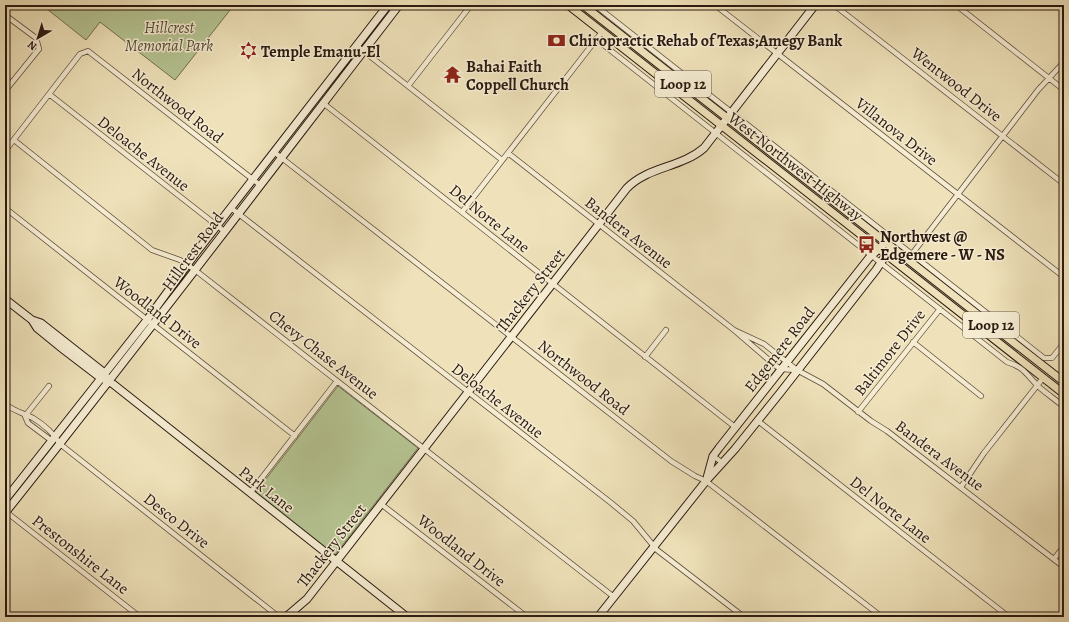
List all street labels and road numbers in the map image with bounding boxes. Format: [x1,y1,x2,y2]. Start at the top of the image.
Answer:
street label: Wentwood Drive [906,42,1006,127]
street label: Northwood Road [127,63,228,149]
road number: Loop 12 [655,71,711,97]
street label: Villanova Drive [850,92,942,171]
street label: West Northwest Highway [723,107,868,227]
street label: Deloache Avenue [93,111,194,197]
street label: Del Norte Lane [444,179,534,258]
street label: Bandera Avenue [580,192,677,274]
street label: Hillcrest Road [157,207,229,295]
street label: Thackery Street [491,244,571,337]
street label: Woodland Drive [108,271,206,354]
street label: Edgemere Road [739,302,820,397]
street label: Chevy Chase Avenue [264,305,383,405]
street label: Baltimore Drive [849,305,931,400]
road number: Loop 12 [963,312,1019,338]
street label: Northwood Road [533,335,634,421]
street label: Deloache Avenue [447,358,548,444]
street label: Bandera Avenue [891,415,988,496]
street label: Park Lane [234,461,299,518]
street label: Del Norte Lane [845,471,936,549]
street label: Desco Drive [139,488,214,554]
street label: Thackery Street [292,499,372,592]
street label: Woodland Drive [412,509,510,592]
street label: Prestonshire Lane [27,510,133,600]

